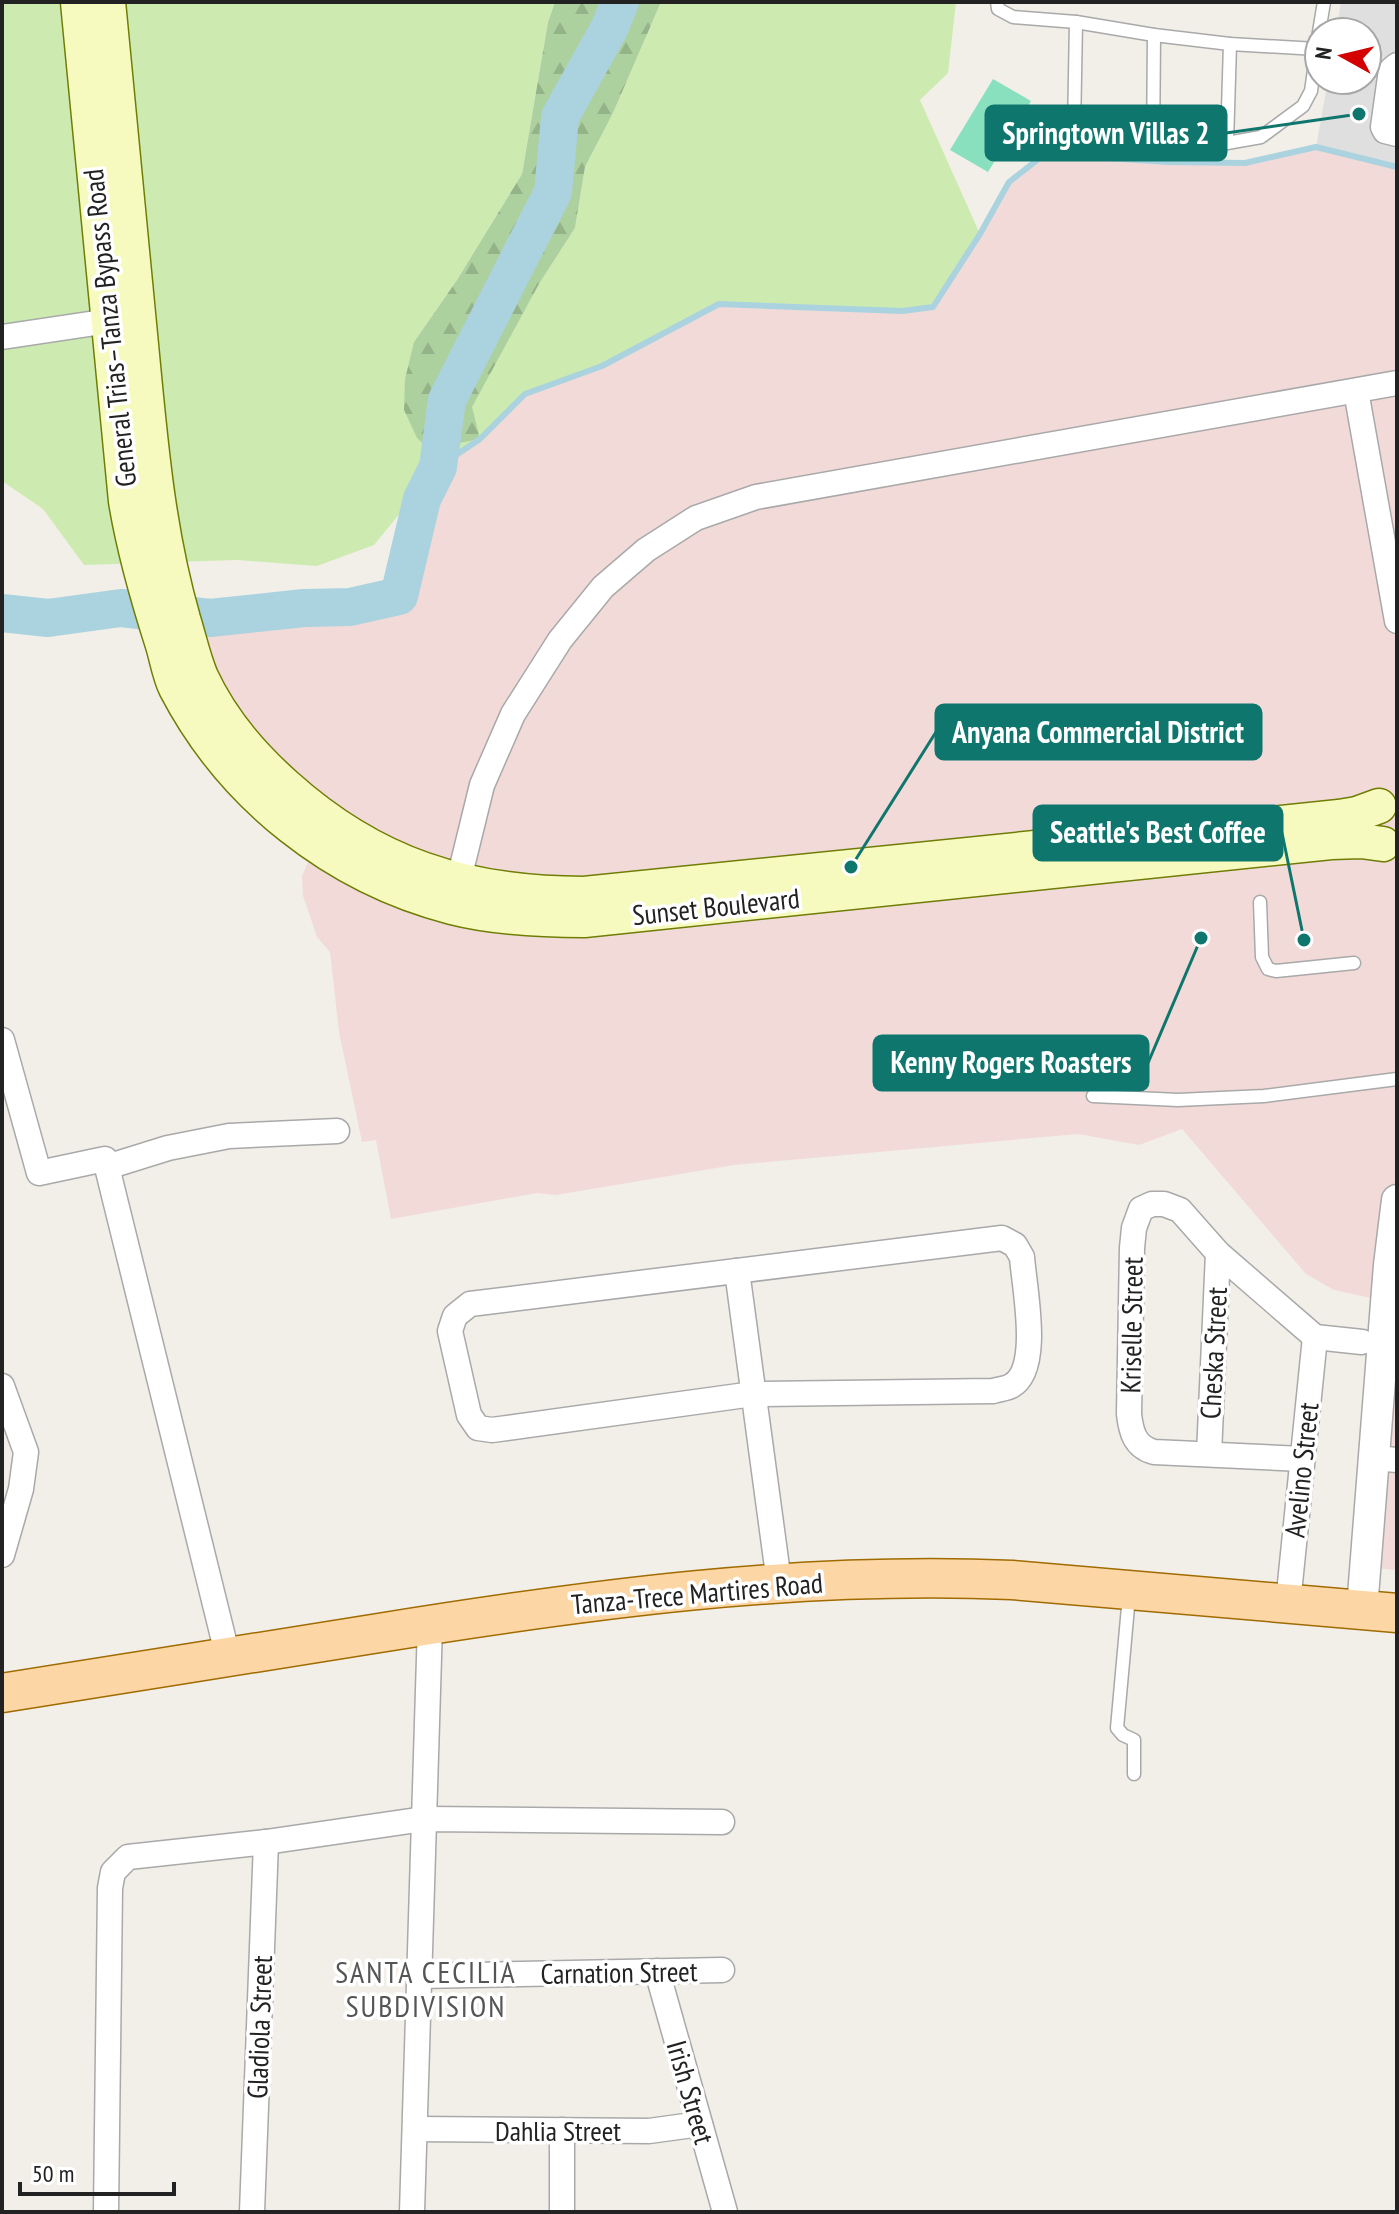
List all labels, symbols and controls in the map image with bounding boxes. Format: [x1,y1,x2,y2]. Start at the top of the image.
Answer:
north arrow [1303,16,1383,96]
text: N [1309,45,1338,61]
callout: Springtown Villas 2 [986,106,1226,160]
text: Springtown Villas 2 [1002,113,1210,152]
street label: General Trias–Tanza Bypass Road [74,167,144,489]
callout: Anyana Commercial District [936,705,1261,759]
text: Anyana Commercial District [951,712,1244,751]
callout: Seattle's Best Coffee [1034,806,1282,860]
text: Seattle's Best Coffee [1050,812,1266,851]
street label: Sunset Boulevard [631,879,801,933]
callout: Kenny Rogers Roasters [874,1036,1148,1090]
text: Kenny Rogers Roasters [890,1042,1132,1081]
street label: Kriselle Street [1111,1256,1151,1394]
street label: Cheska Street [1191,1286,1235,1420]
street label: Avelino Street [1276,1400,1327,1539]
street label: Tanza-Trece Martires Road [570,1564,824,1622]
district label: SANTA CECILIA SUBDIVISION [335,1952,517,2025]
street label: Carnation Street [540,1952,698,1992]
street label: Gladiola Street [238,1954,280,2099]
street label: Irish Street [659,2036,723,2148]
street label: Dahlia Street [495,2112,621,2149]
scale bar [20,2146,174,2196]
text: 50 m [32,2158,74,2189]

